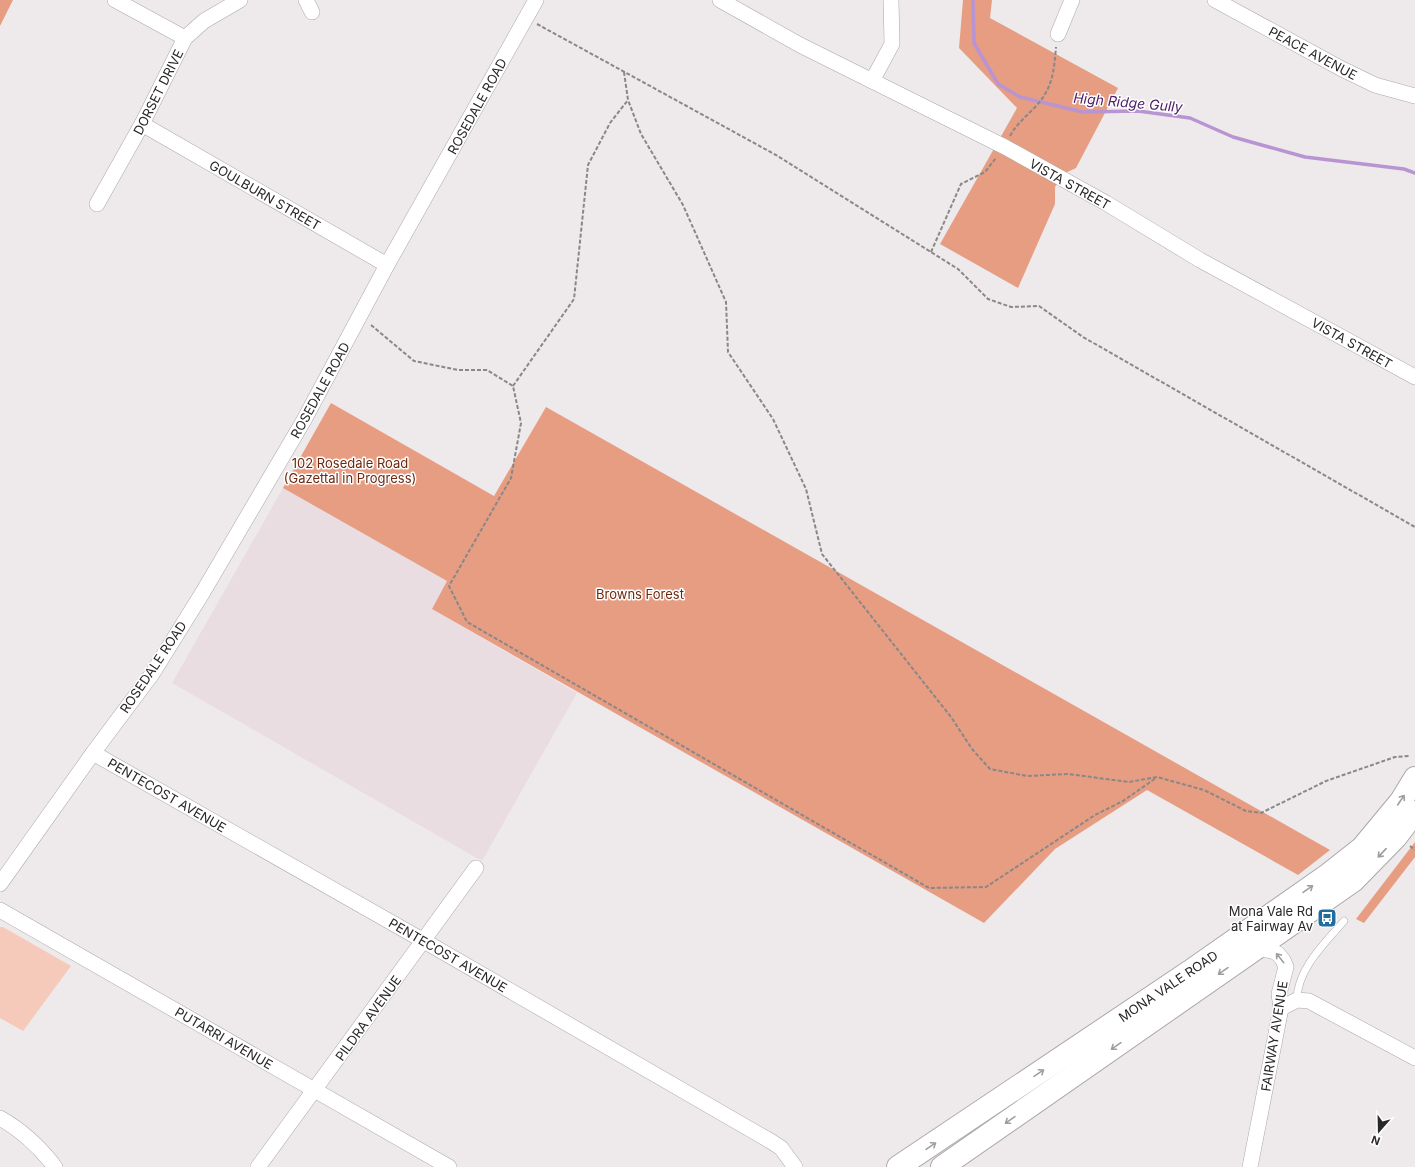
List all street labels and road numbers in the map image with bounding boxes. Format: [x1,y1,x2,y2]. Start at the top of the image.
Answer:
street label: PEACE AVENUE [1266,23,1360,83]
street label: DORSET DRIVE [130,47,186,137]
street label: ROSEDALE ROAD [444,55,510,157]
street label: VISTA STREET [1027,155,1113,213]
street label: GOULBURN STREET [207,157,323,233]
street label: VISTA STREET [1309,314,1395,372]
street label: ROSEDALE ROAD [287,339,353,441]
street label: ROSEDALE ROAD [116,618,190,716]
street label: PENTECOST AVENUE [105,755,229,835]
street label: PENTECOST AVENUE [386,915,510,995]
street label: MONA VALE ROAD [1115,947,1221,1025]
street label: PILDRA AVENUE [332,972,404,1064]
street label: FAIRWAY AVENUE [1257,979,1291,1093]
street label: PUTARRI AVENUE [172,1004,276,1072]

